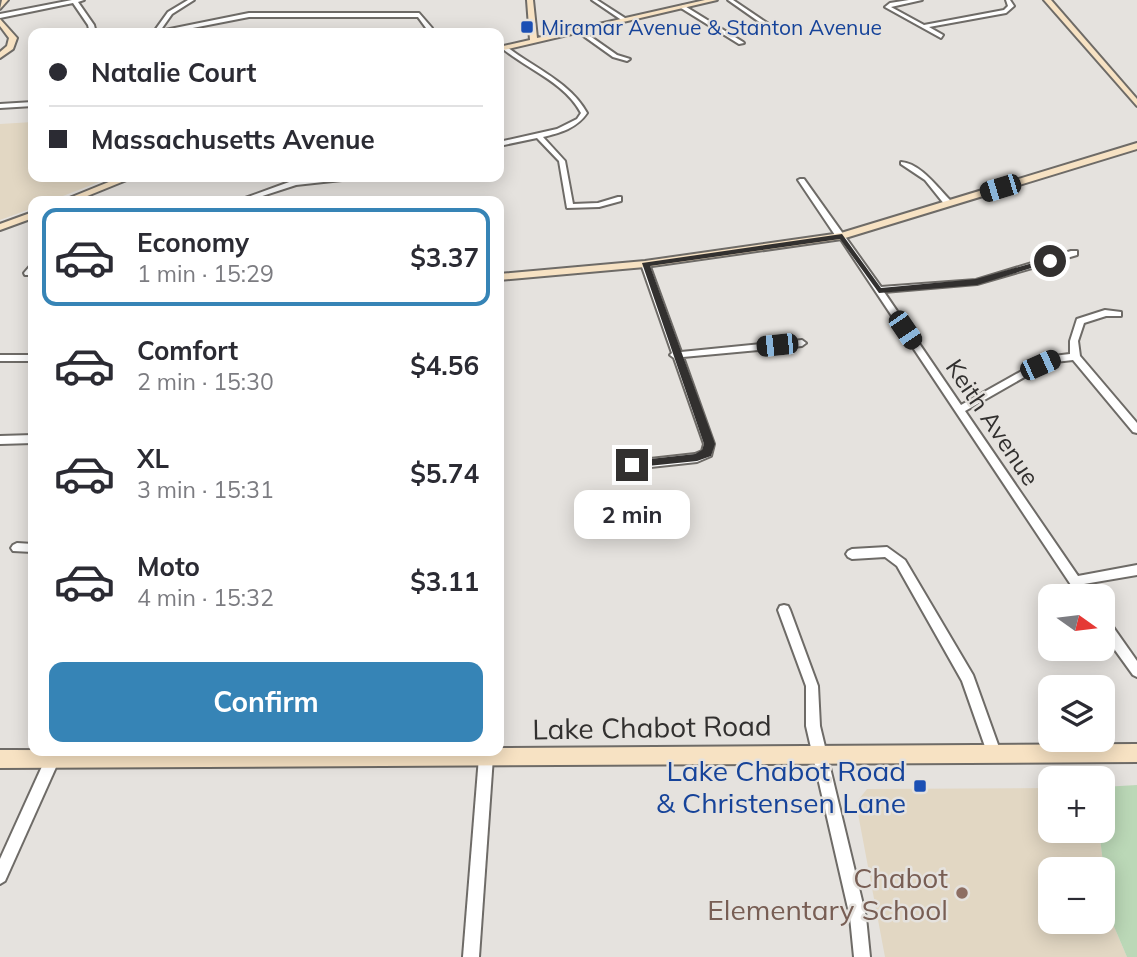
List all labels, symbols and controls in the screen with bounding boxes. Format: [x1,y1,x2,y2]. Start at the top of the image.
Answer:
place label: Miramar Avenue & Stanton Avenue [541,14,882,40]
marker: Miramar Avenue & Stanton Avenue [519,19,535,35]
text: Natalie Court [91,56,256,89]
text: Massachusetts Avenue [91,123,375,156]
car [977,172,1024,204]
icon: car [53,226,116,289]
text: Economy [137,226,249,259]
text: $3.37 [410,241,479,274]
route start [1034,245,1066,277]
text: 1 min · 15:29 [137,259,274,288]
car [885,307,926,353]
car [756,332,799,358]
icon: car [53,334,116,397]
text: Comfort [137,334,238,367]
car [1017,347,1064,383]
text: $4.56 [410,349,479,382]
street label: Keith Avenue [940,353,1046,491]
text: 2 min · 15:30 [137,367,274,396]
icon: car [53,442,116,505]
text: XL [137,442,169,475]
route end [616,449,648,481]
text: $5.74 [410,457,479,490]
text: 3 min · 15:31 [137,475,274,504]
callout: 2 min [574,490,690,538]
text: 2 min [602,500,662,529]
icon: car [53,550,116,613]
text: Moto [137,550,200,583]
text: $3.11 [410,565,479,598]
text: 4 min · 15:32 [137,583,274,612]
north arrow [1038,584,1115,662]
map controls [1038,584,1115,934]
button: Confirm [49,662,483,742]
button: layers [1038,675,1115,752]
street label: Lake Chabot Road [532,707,772,747]
place label: Lake Chabot Road & Christensen Lane [656,753,906,820]
button: + [1038,766,1115,843]
marker: Lake Chabot Road & Christensen Lane [912,778,928,794]
button: − [1038,857,1115,934]
place label: Chabot Elementary School [707,860,948,927]
marker: Chabot Elementary School [954,885,970,901]

